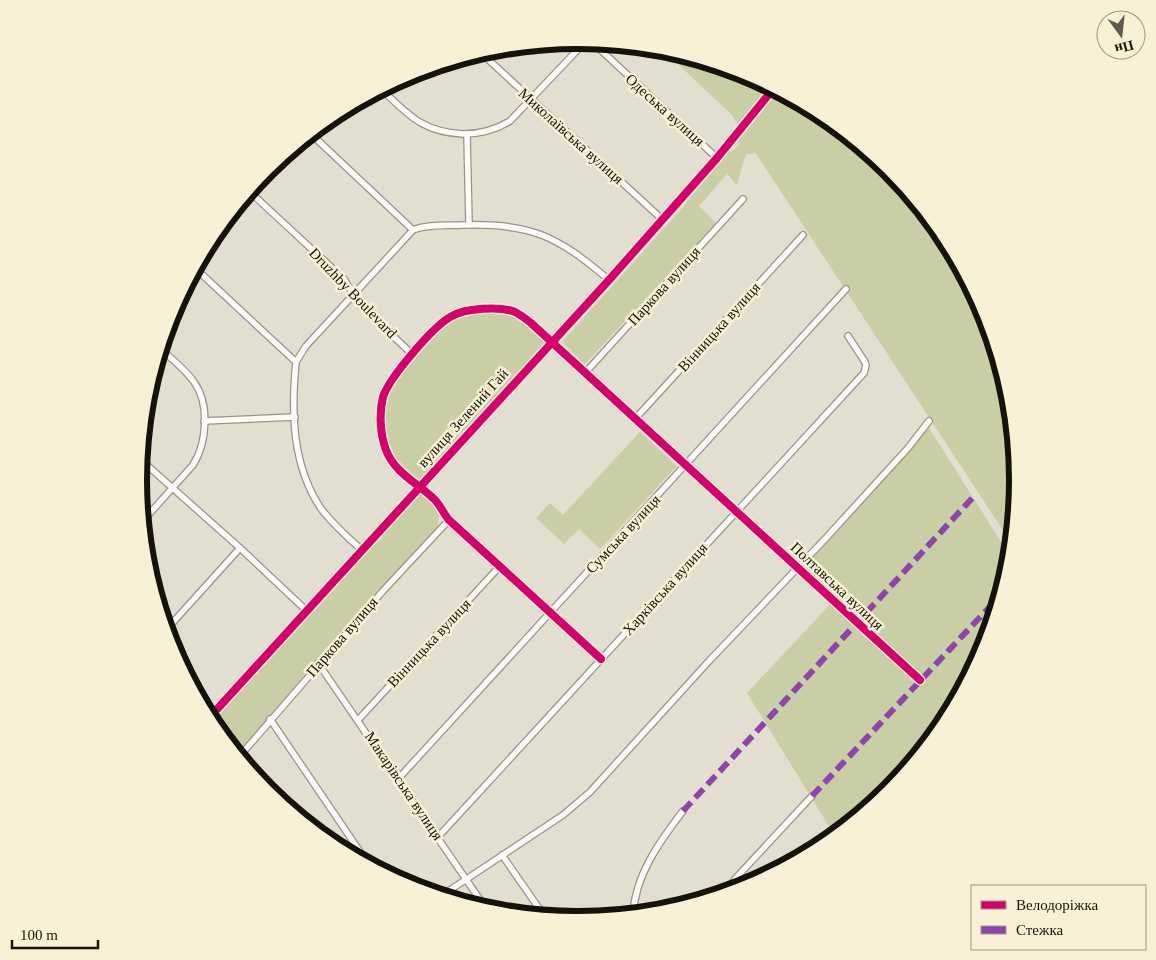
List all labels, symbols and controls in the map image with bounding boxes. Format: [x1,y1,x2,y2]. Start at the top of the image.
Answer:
north arrow [1096,10,1146,60]
text: Пн [1113,37,1135,57]
street label: Одеська вулиця [622,71,708,150]
street label: Миколаївська вулиця [515,85,627,187]
street label: Паркова вулиця [625,243,704,329]
street label: Druzhby Boulevard [306,245,400,342]
street label: Вінницька вулиця [675,279,763,375]
street label: вулиця Зелений Гай [415,366,511,470]
street label: Сумська вулиця [583,491,663,576]
street label: Полтавська вулиця [787,539,887,633]
street label: Харківська вулиця [619,540,711,638]
street label: Паркова вулиця [303,594,381,680]
street label: Вінницька вулиця [384,596,474,690]
street label: Макарівська вулиця [362,729,446,843]
legend [971,885,1146,950]
text: Велодоріжка [1016,897,1098,913]
scale bar [12,918,99,950]
text: Стежка [1016,922,1063,938]
text: 100 m [20,927,58,943]

